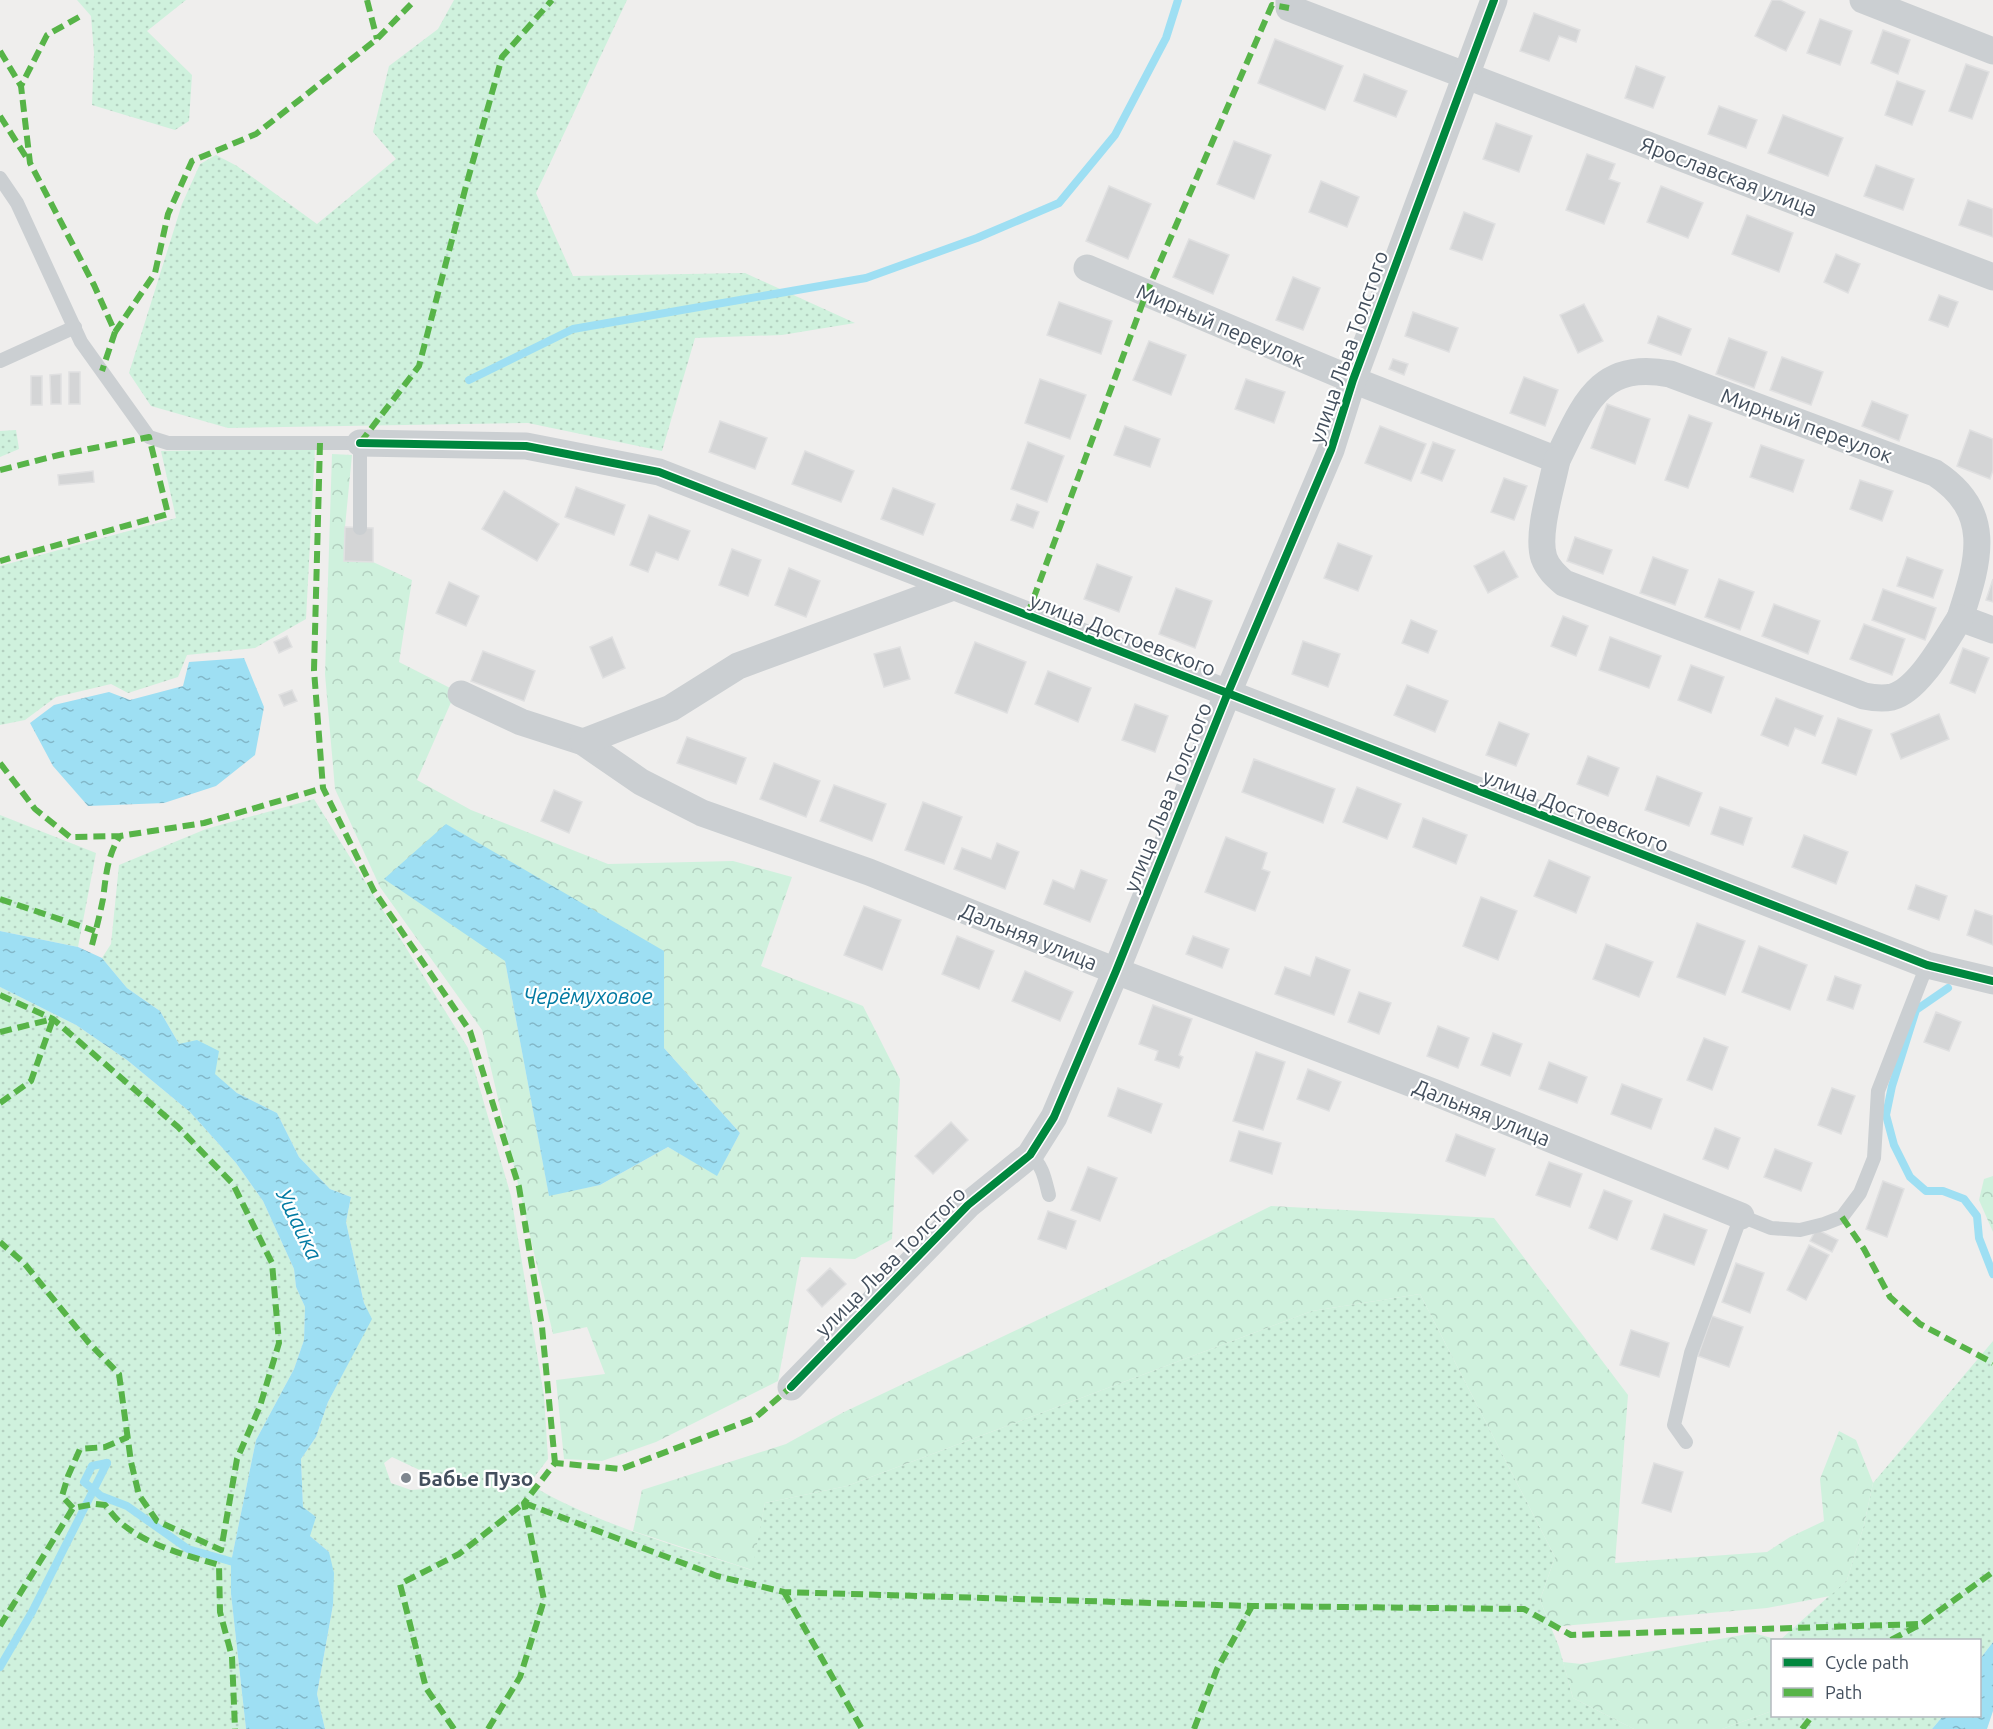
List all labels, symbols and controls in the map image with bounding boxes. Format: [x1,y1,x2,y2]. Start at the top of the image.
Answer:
street label: Ярославская улица [1637,131,1821,221]
street label: улица Льва Толстого [1304,247,1392,447]
street label: Мирный переулок [1133,279,1309,371]
street label: Мирный переулок [1718,383,1896,467]
street label: улица Достоевского [1027,587,1219,681]
street label: улица Льва Толстого [1118,699,1216,895]
street label: улица Достоевского [1480,763,1672,857]
street label: Дальняя улица [957,898,1101,974]
water label: Черёмуховое [523,983,653,1008]
street label: Дальняя улица [1410,1074,1554,1150]
street label: улица Льва Толстого [810,1181,970,1341]
water label: Ушайка [272,1183,328,1264]
place label: Бабье Пузо [418,1466,533,1490]
marker: Бабье Пузо [399,1471,413,1485]
legend [1771,1639,1981,1717]
text: Cycle path [1825,1652,1909,1672]
text: Path [1825,1682,1862,1702]

